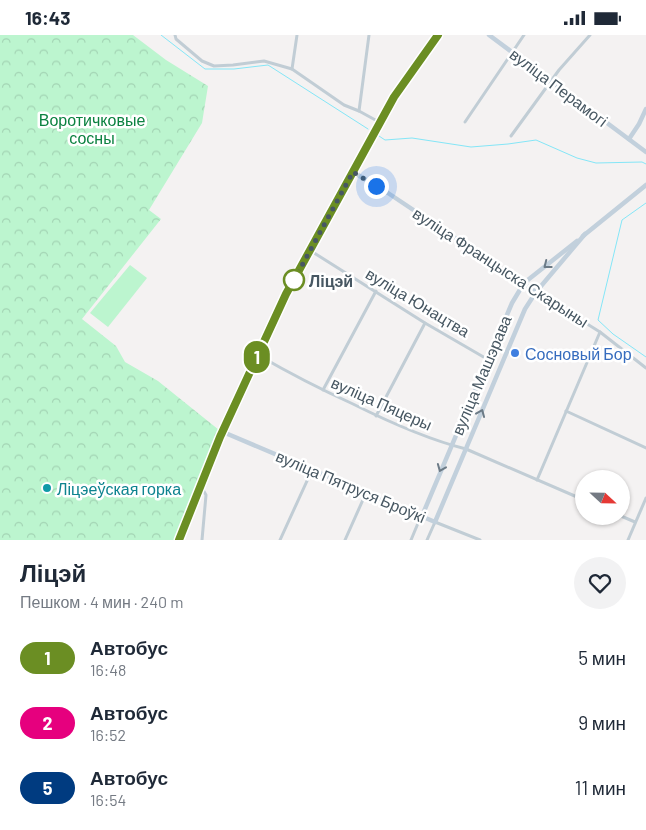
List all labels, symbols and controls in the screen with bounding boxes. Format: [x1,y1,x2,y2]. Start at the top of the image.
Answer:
text: 16:43 [25,6,71,29]
street label: вуліца Перамогі [506,44,612,130]
park label: Воротичковые сосны [39,110,145,147]
your location [364,174,389,199]
street label: вуліца Францыска Скарыны [410,203,592,331]
one-way arrow [543,259,552,268]
street label: вуліца Юнацтва [363,264,473,340]
marker: Ліцэй [283,269,305,291]
place label: Ліцэй [309,271,353,290]
street label: вуліца Машэрава [447,312,515,438]
line badge: 1 [241,341,273,373]
place label: Сосновый Бор [525,344,632,363]
text: 1 [254,346,260,368]
marker: Сосновый Бор [509,347,521,359]
street label: вуліца Пяцеры [329,372,435,434]
one-way arrow [475,409,486,418]
street label: вуліца Пятруся Броўкі [273,446,429,526]
one-way arrow [437,463,448,472]
north arrow [575,470,630,525]
map controls [575,470,630,525]
place label: Ліцэеўская горка [57,479,181,498]
marker: Ліцэеўская горка [41,482,53,494]
button: heart [574,557,626,609]
text: Ліцэй [20,558,86,587]
text: Пешком · 4 мин · 240 m [20,592,184,611]
text: Автобус [90,636,168,659]
text: 5 мин [578,646,626,669]
text: 1 [44,647,51,669]
text: 16:48 [90,660,126,679]
text: Автобус [90,701,168,724]
text: 9 мин [578,711,626,734]
text: 2 [42,712,53,734]
text: 16:52 [90,725,126,744]
text: Автобус [90,766,168,789]
text: 11 мин [575,776,626,799]
text: 5 [43,777,52,799]
text: 16:54 [90,790,126,809]

